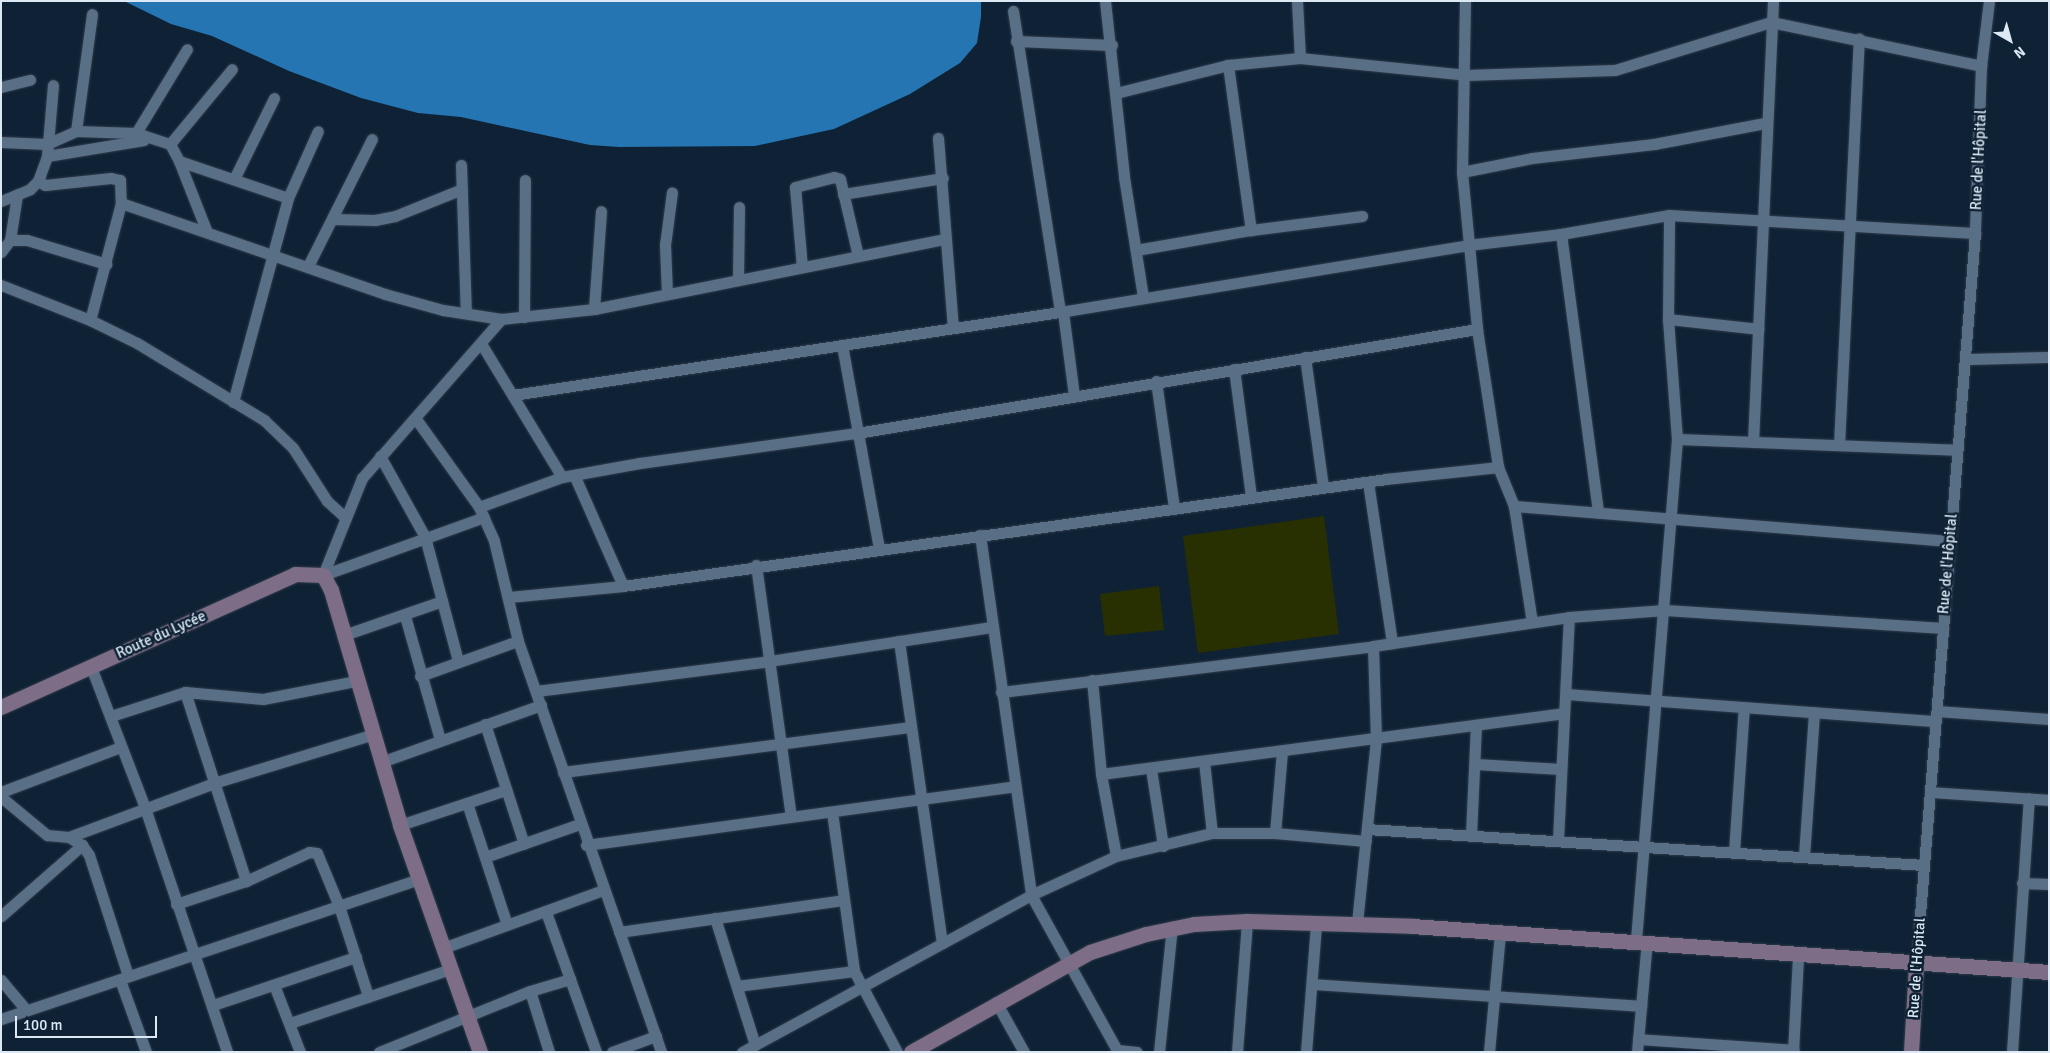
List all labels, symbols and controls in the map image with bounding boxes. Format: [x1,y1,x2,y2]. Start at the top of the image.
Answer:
north arrow [1985,15,2035,65]
text: N [2010,43,2029,62]
street label: Rue de l'Hôpital [1967,109,1991,211]
street label: Rue de l'Hôpital [1935,513,1961,615]
street label: Route du Lycée [113,607,209,663]
street label: Rue de l'Hôpital [1905,917,1929,1019]
scale bar [18,1006,160,1038]
text: 100 m [23,1016,63,1034]

